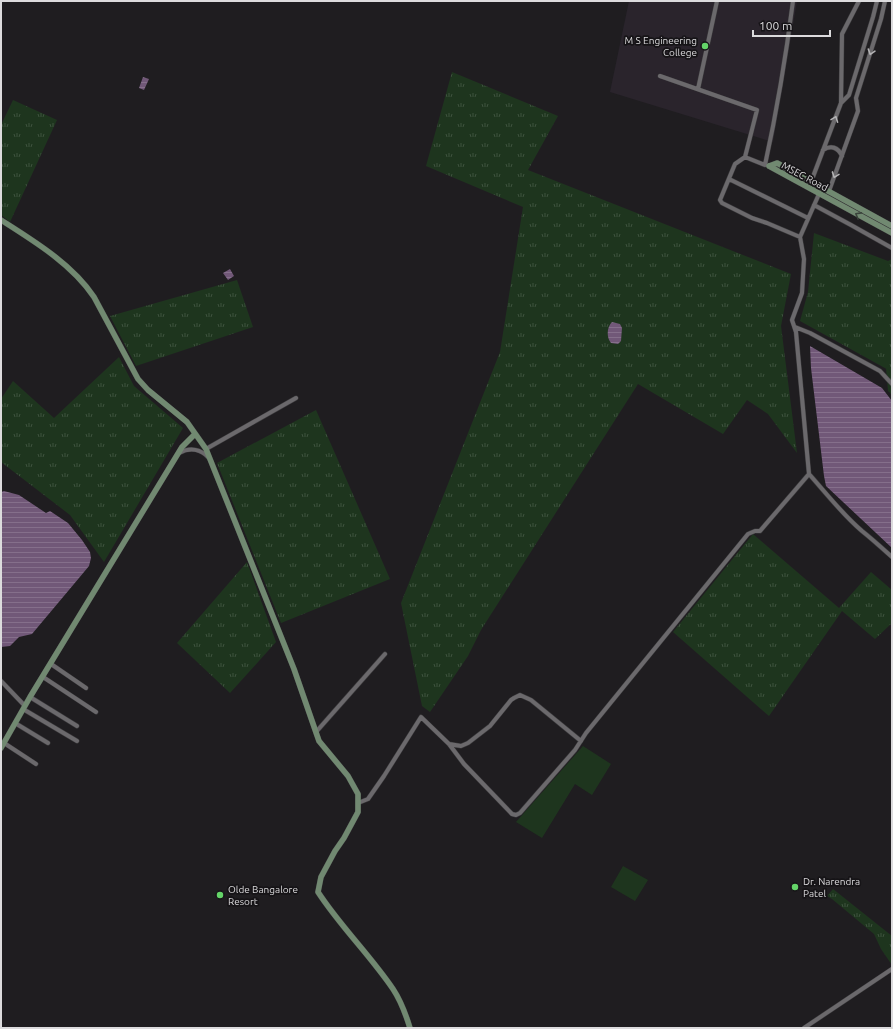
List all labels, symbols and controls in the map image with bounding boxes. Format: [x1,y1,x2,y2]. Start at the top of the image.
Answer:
scale bar [753,12,830,38]
text: 100 m [759,19,792,32]
place label: M S Engineering College [625,35,697,58]
marker: M S Engineering College [700,41,710,51]
one-way arrow [867,48,875,55]
one-way arrow [831,116,839,123]
street label: MSEC Road [780,160,830,193]
one-way arrow [831,172,840,179]
one-way arrow [855,212,862,219]
place label: Dr. Narendra Patel [803,876,860,899]
marker: Dr. Narendra Patel [790,882,800,892]
place label: Olde Bangalore Resort [228,884,298,907]
marker: Olde Bangalore Resort [215,890,225,900]

